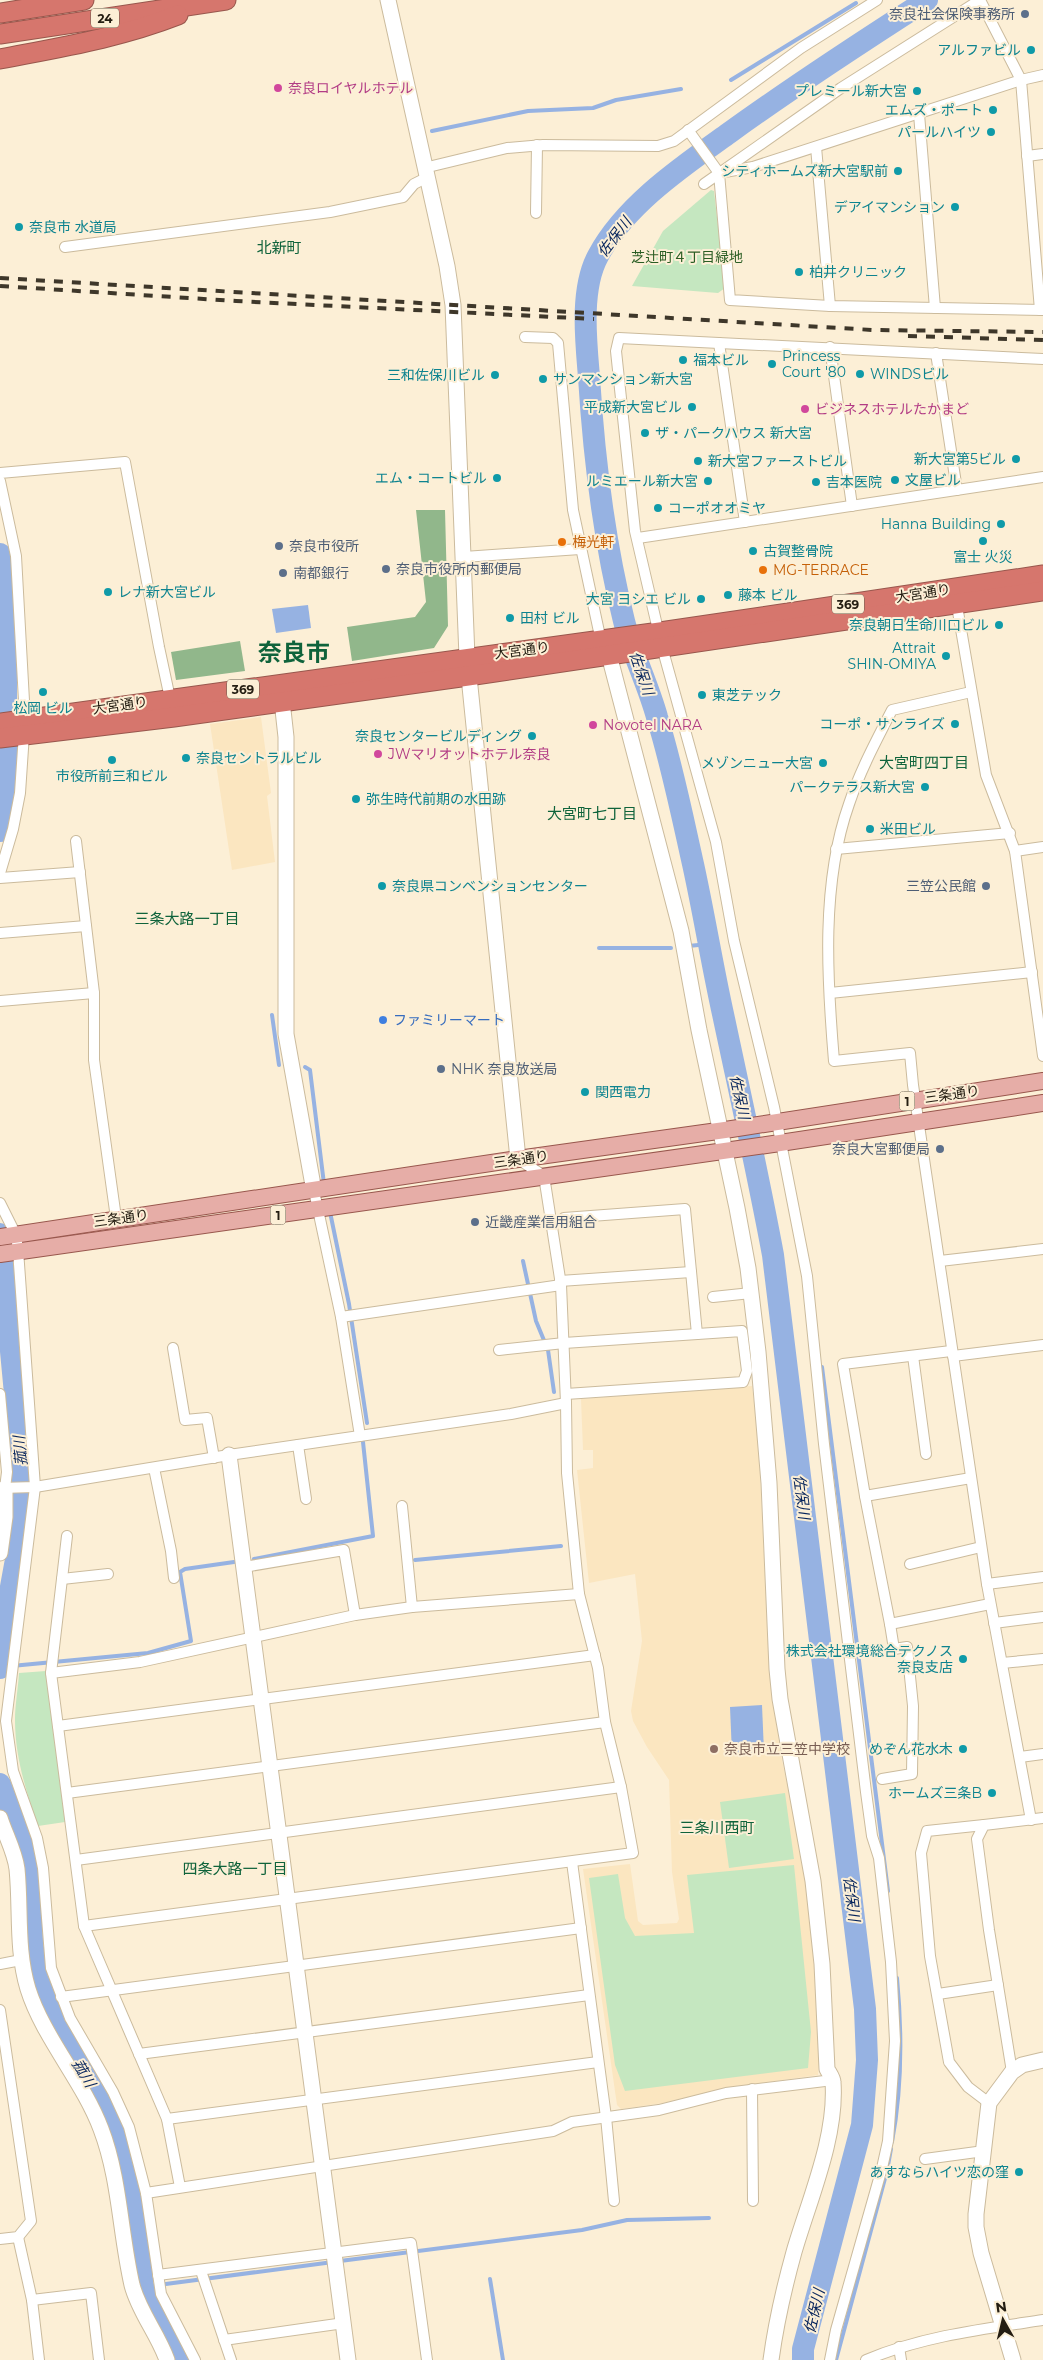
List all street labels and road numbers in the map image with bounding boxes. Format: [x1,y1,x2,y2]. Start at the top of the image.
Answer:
road number: 24 [91,8,119,28]
street label: 大宮通り [894,580,952,606]
road number: 369 [832,594,864,614]
street label: 大宮通り [493,638,551,662]
road number: 369 [227,680,259,699]
street label: 大宮通り [91,692,149,718]
street label: 三条通り [923,1081,981,1107]
road number: 1 [900,1092,914,1110]
street label: 三条通り [492,1146,550,1172]
street label: 三条通り [92,1205,150,1231]
road number: 1 [270,1206,286,1224]

